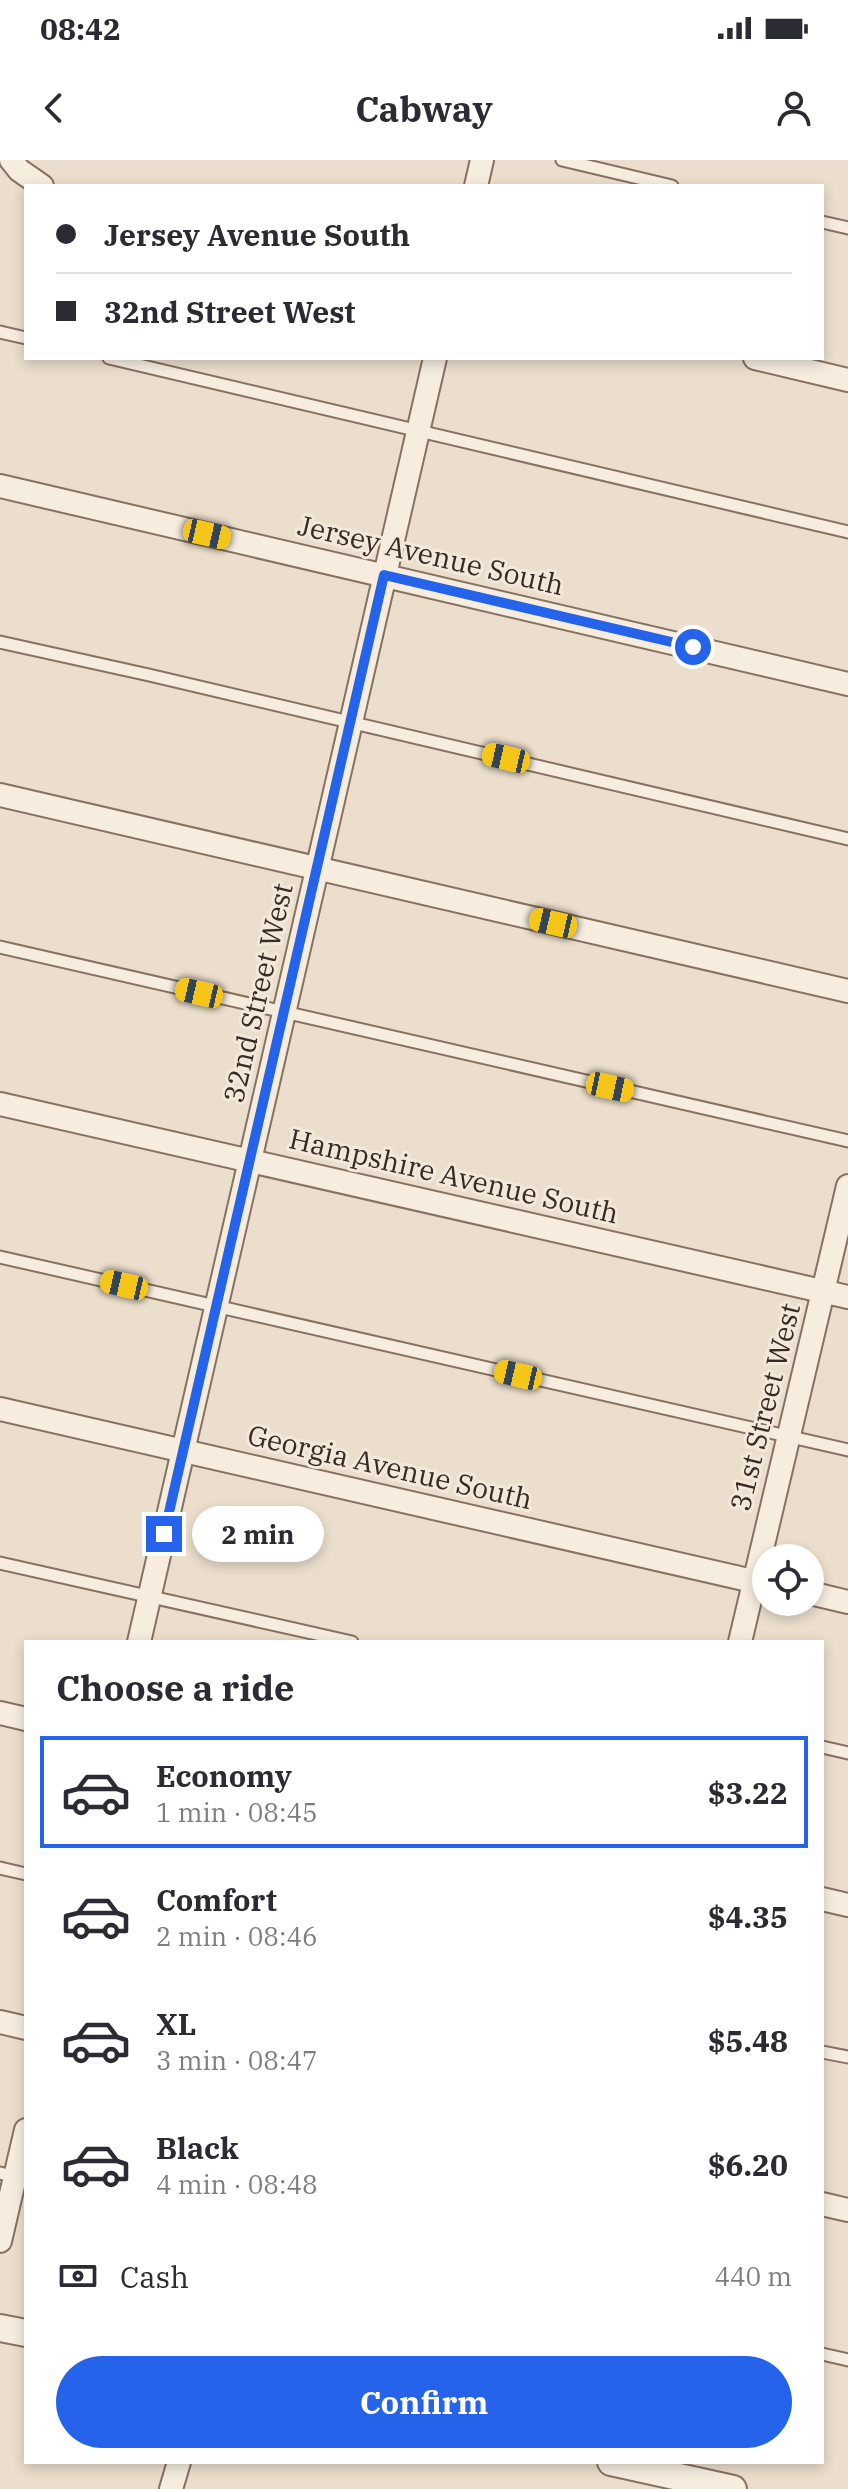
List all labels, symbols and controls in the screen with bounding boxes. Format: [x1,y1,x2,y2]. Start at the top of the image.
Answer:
text: 08:42 [40,9,121,48]
text: Cabway [355,85,493,132]
icon: back [32,86,76,130]
icon: person [772,86,816,130]
text: Jersey Avenue South [104,215,410,254]
text: 32nd Street West [104,292,355,331]
street label: Jersey Avenue South [295,506,568,603]
car [181,517,233,551]
route start [675,629,711,665]
car [480,741,532,775]
street label: 32nd Street West [214,879,301,1106]
car [527,906,579,940]
car [173,976,225,1010]
car [584,1070,636,1104]
street label: Hampshire Avenue South [286,1120,622,1231]
car [98,1268,150,1302]
street label: 31st Street West [721,1299,808,1515]
car [492,1358,544,1392]
street label: Georgia Avenue South [244,1416,536,1517]
callout: 2 min [192,1506,324,1562]
route end [146,1516,182,1552]
text: 2 min [222,1517,294,1551]
map controls [752,1544,824,1616]
button: locate [752,1544,824,1616]
text: Choose a ride [56,1664,295,1711]
icon: car [60,1756,132,1828]
text: Economy [156,1756,292,1795]
text: $3.22 [708,1773,788,1812]
text: 1 min · 08:45 [156,1795,318,1829]
icon: car [60,1880,132,1952]
text: Comfort [156,1880,277,1919]
text: $4.35 [708,1897,788,1936]
text: 2 min · 08:46 [156,1919,318,1953]
icon: car [60,2004,132,2076]
text: XL [156,2004,196,2043]
text: $5.48 [708,2021,788,2060]
text: 3 min · 08:47 [156,2043,318,2077]
icon: car [60,2128,132,2200]
text: Black [156,2128,239,2167]
text: $6.20 [708,2145,788,2184]
text: 4 min · 08:48 [156,2167,318,2201]
icon: cash [56,2254,100,2298]
text: Cash [120,2257,189,2296]
text: 440 m [714,2259,792,2293]
button: Confirm [56,2356,792,2448]

